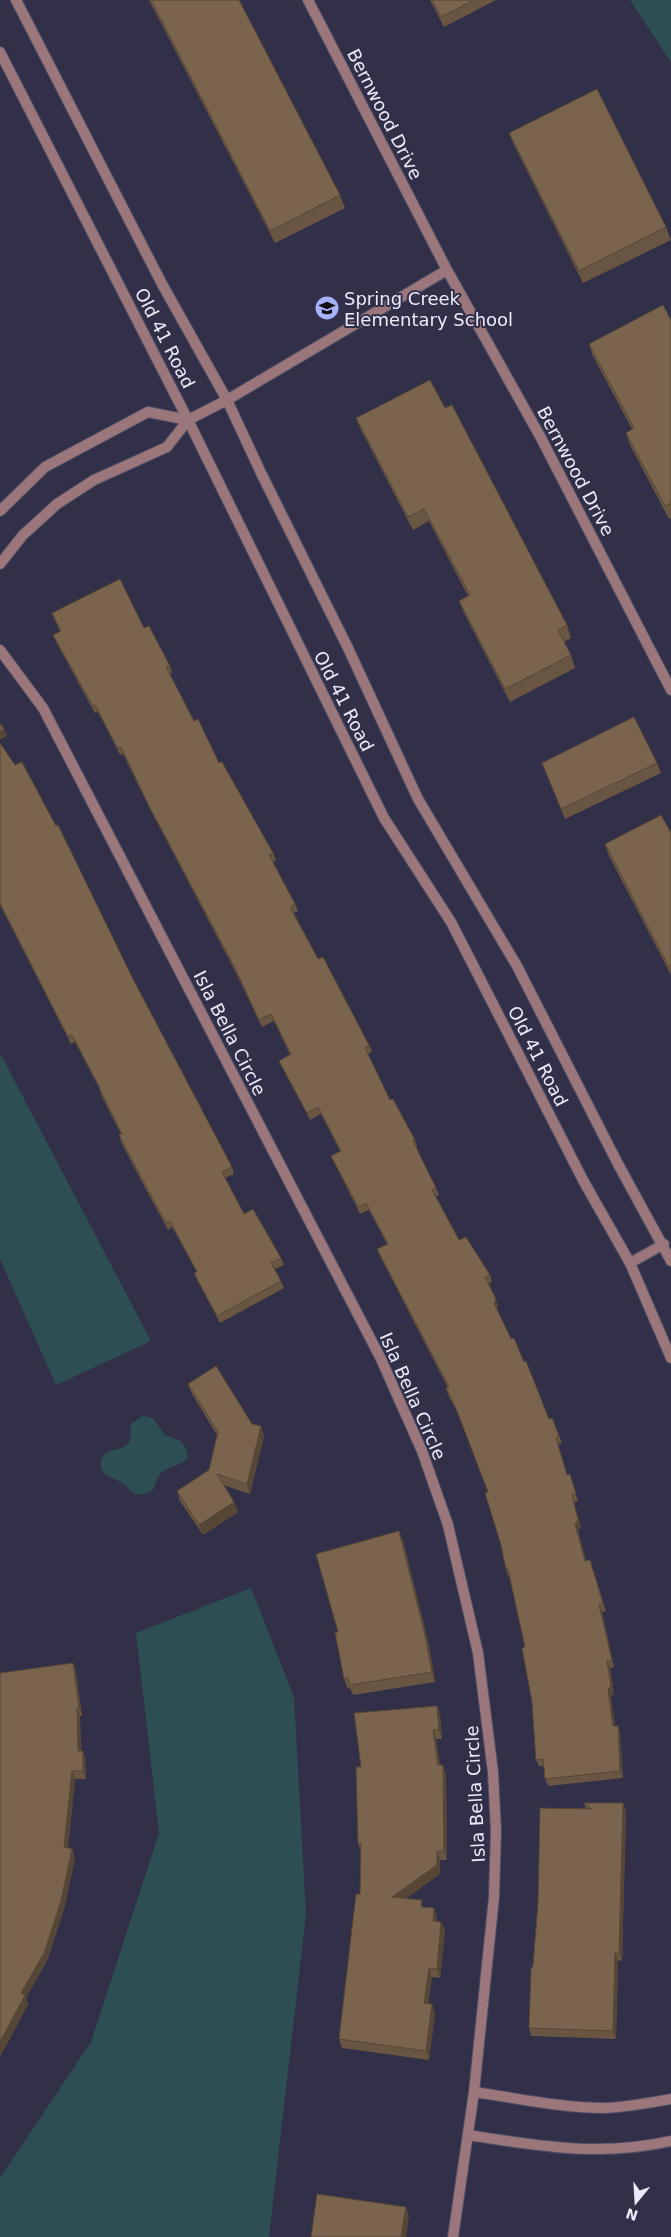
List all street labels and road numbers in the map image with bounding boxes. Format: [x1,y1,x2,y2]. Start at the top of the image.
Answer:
street label: Bernwood Drive [343,45,427,183]
street label: Old 41 Road [131,284,199,392]
street label: Bernwood Drive [533,403,619,539]
street label: Old 41 Road [310,647,378,755]
street label: Isla Bella Circle [190,967,270,1099]
street label: Old 41 Road [504,1002,572,1110]
street label: Isla Bella Circle [376,1329,450,1463]
street label: Isla Bella Circle [461,1725,489,1863]

